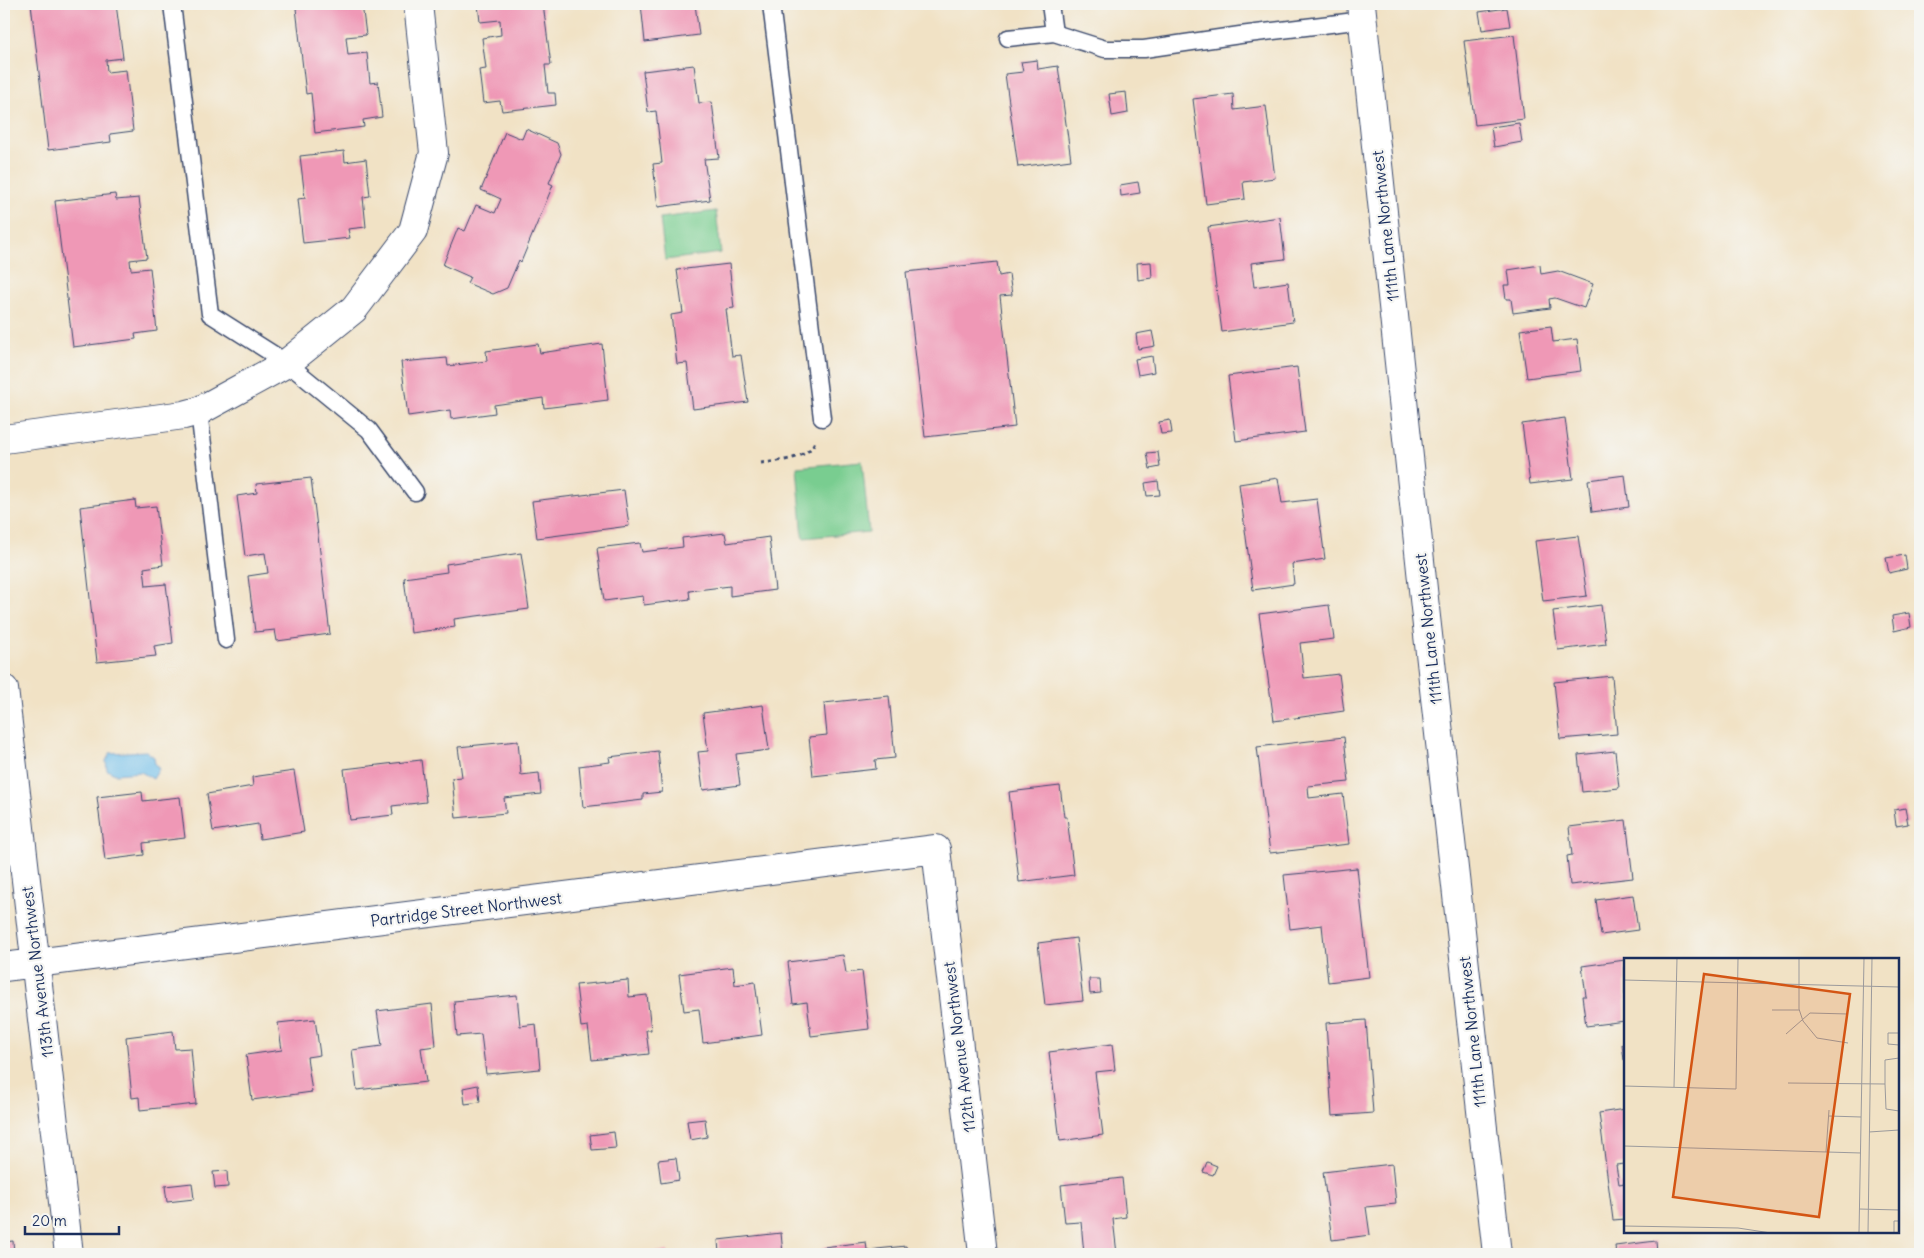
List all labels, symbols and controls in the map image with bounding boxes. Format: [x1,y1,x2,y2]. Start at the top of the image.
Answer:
street label: 111th Lane Northwest [1367,149,1403,302]
street label: 111th Lane Northwest [1410,552,1446,705]
street label: 113th Avenue Northwest [16,885,57,1059]
street label: Partridge Street Northwest [369,887,563,931]
street label: 111th Lane Northwest [1454,955,1490,1108]
inset map [1624,958,1899,1233]
street label: 112th Avenue Northwest [939,960,979,1134]
scale bar [25,1203,119,1235]
text: 20 m [32,1211,67,1230]

